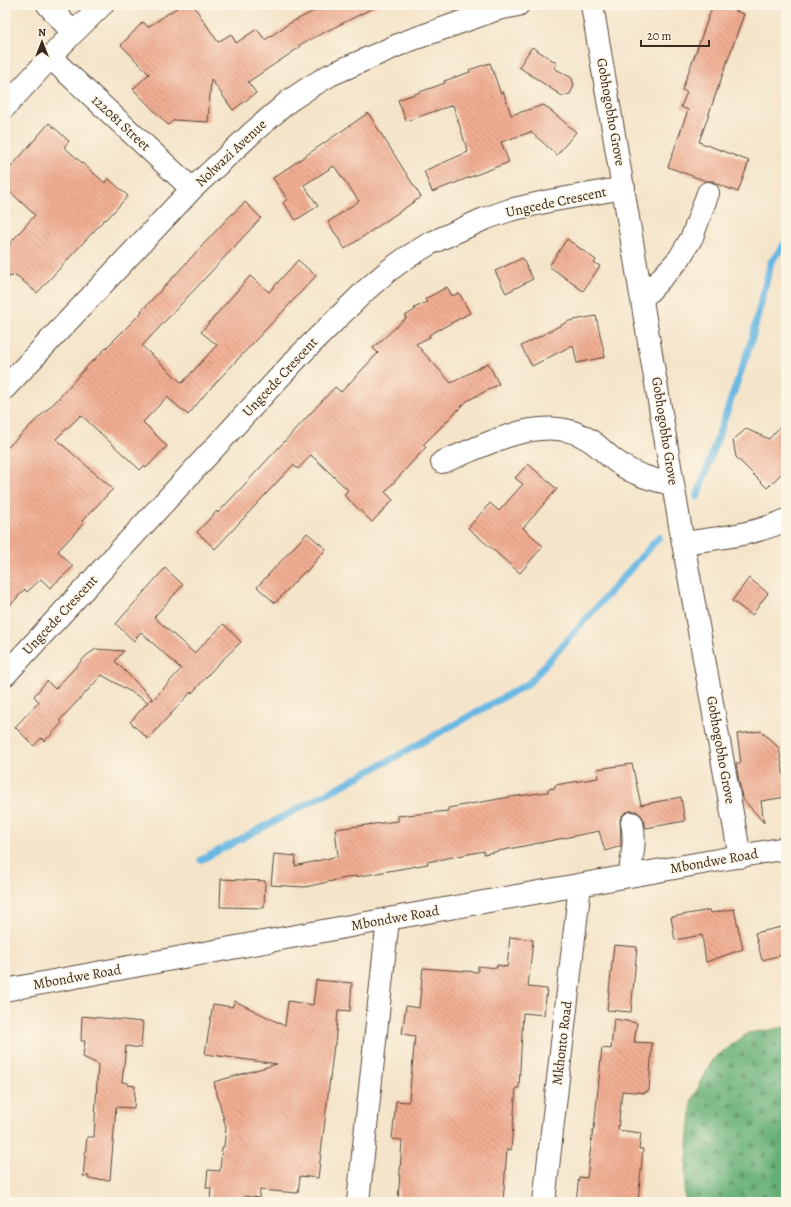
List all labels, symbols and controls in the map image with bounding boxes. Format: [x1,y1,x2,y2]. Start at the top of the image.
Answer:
north arrow [22,22,62,62]
scale bar [641,22,709,48]
text: N [38,25,46,40]
text: 20 m [647,28,671,44]
street label: Gobhogobho Grove [592,57,630,167]
street label: 122081 Street [87,91,155,156]
street label: Nolwazi Avenue [191,115,271,191]
street label: Ungcede Crescent [504,182,608,222]
street label: Ungcede Crescent [238,333,322,421]
street label: Gobhogobho Grove [647,376,683,486]
street label: Ungcede Crescent [18,571,102,659]
street label: Gobhogobho Grove [702,695,740,805]
street label: Mbondwe Road [669,844,760,878]
street label: Mbondwe Road [350,901,441,935]
street label: Mbondwe Road [32,960,123,994]
street label: Mkhonto Road [547,999,577,1086]

